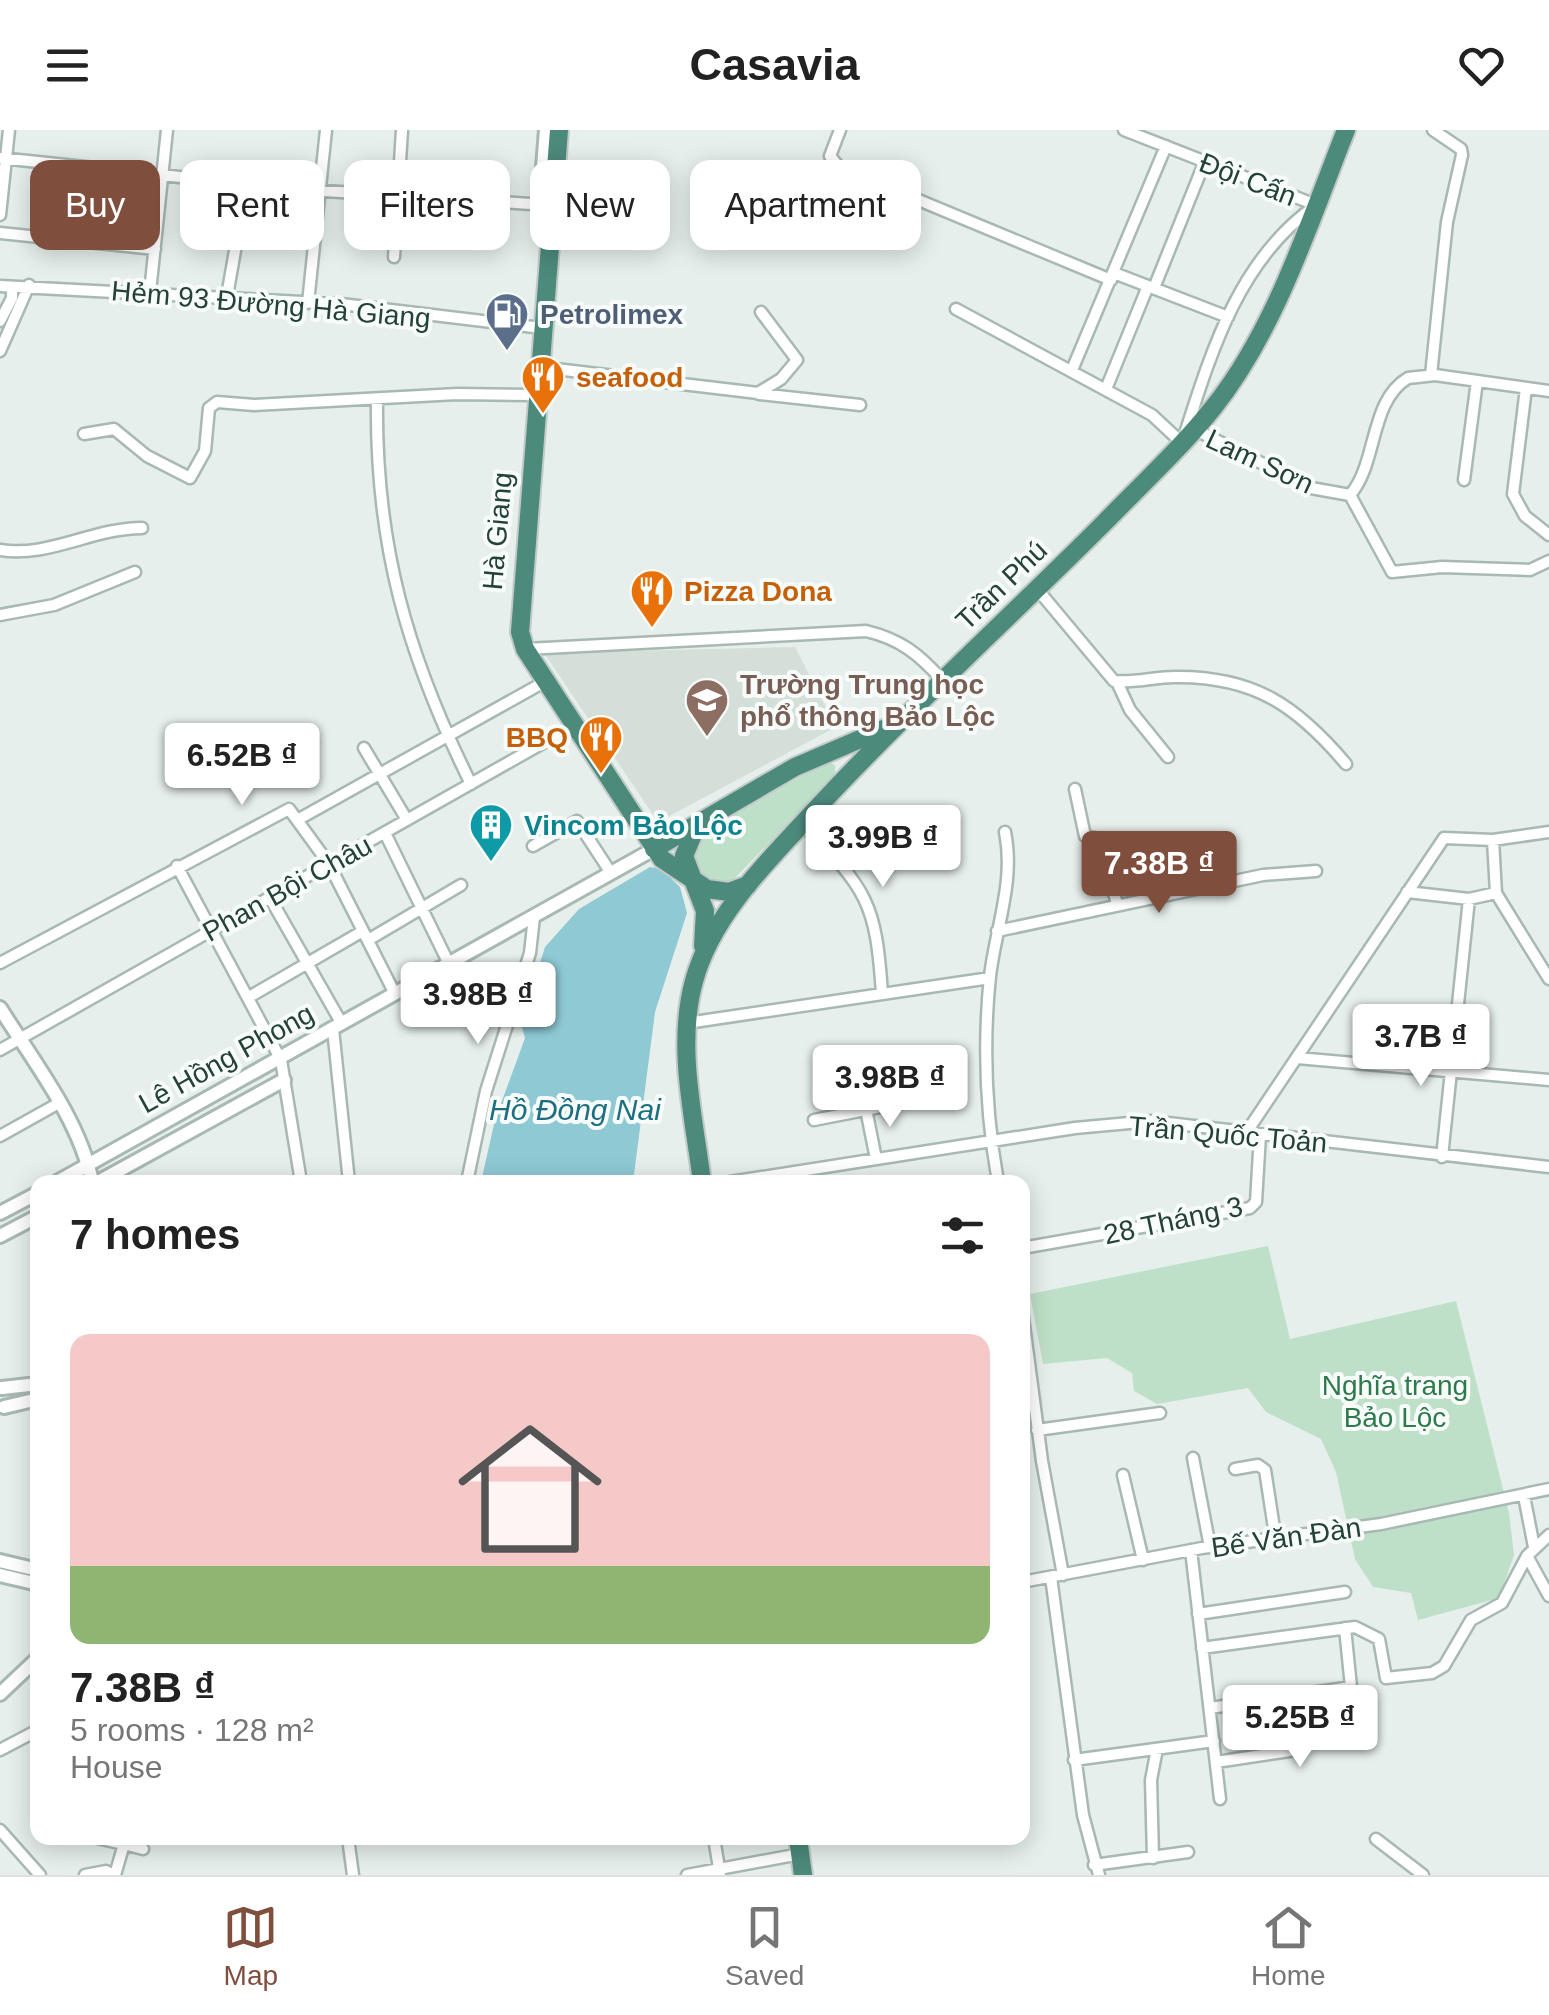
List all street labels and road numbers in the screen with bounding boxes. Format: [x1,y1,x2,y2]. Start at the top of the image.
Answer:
street label: Đội Cấn [1195,147,1301,212]
street label: Hẻm 93 Đường Hà Giang [110,275,432,334]
street label: Lam Sơn [1201,423,1318,500]
street label: Hà Giang [477,471,518,591]
street label: Trần Phú [950,535,1053,636]
street label: Phan Bội Châu [197,829,377,948]
street label: Lê Hồng Phong [134,998,319,1119]
street label: Trần Quốc Toản [1127,1110,1329,1159]
street label: 28 Tháng 3 [1101,1191,1245,1250]
street label: Bế Văn Đàn [1209,1512,1363,1563]

